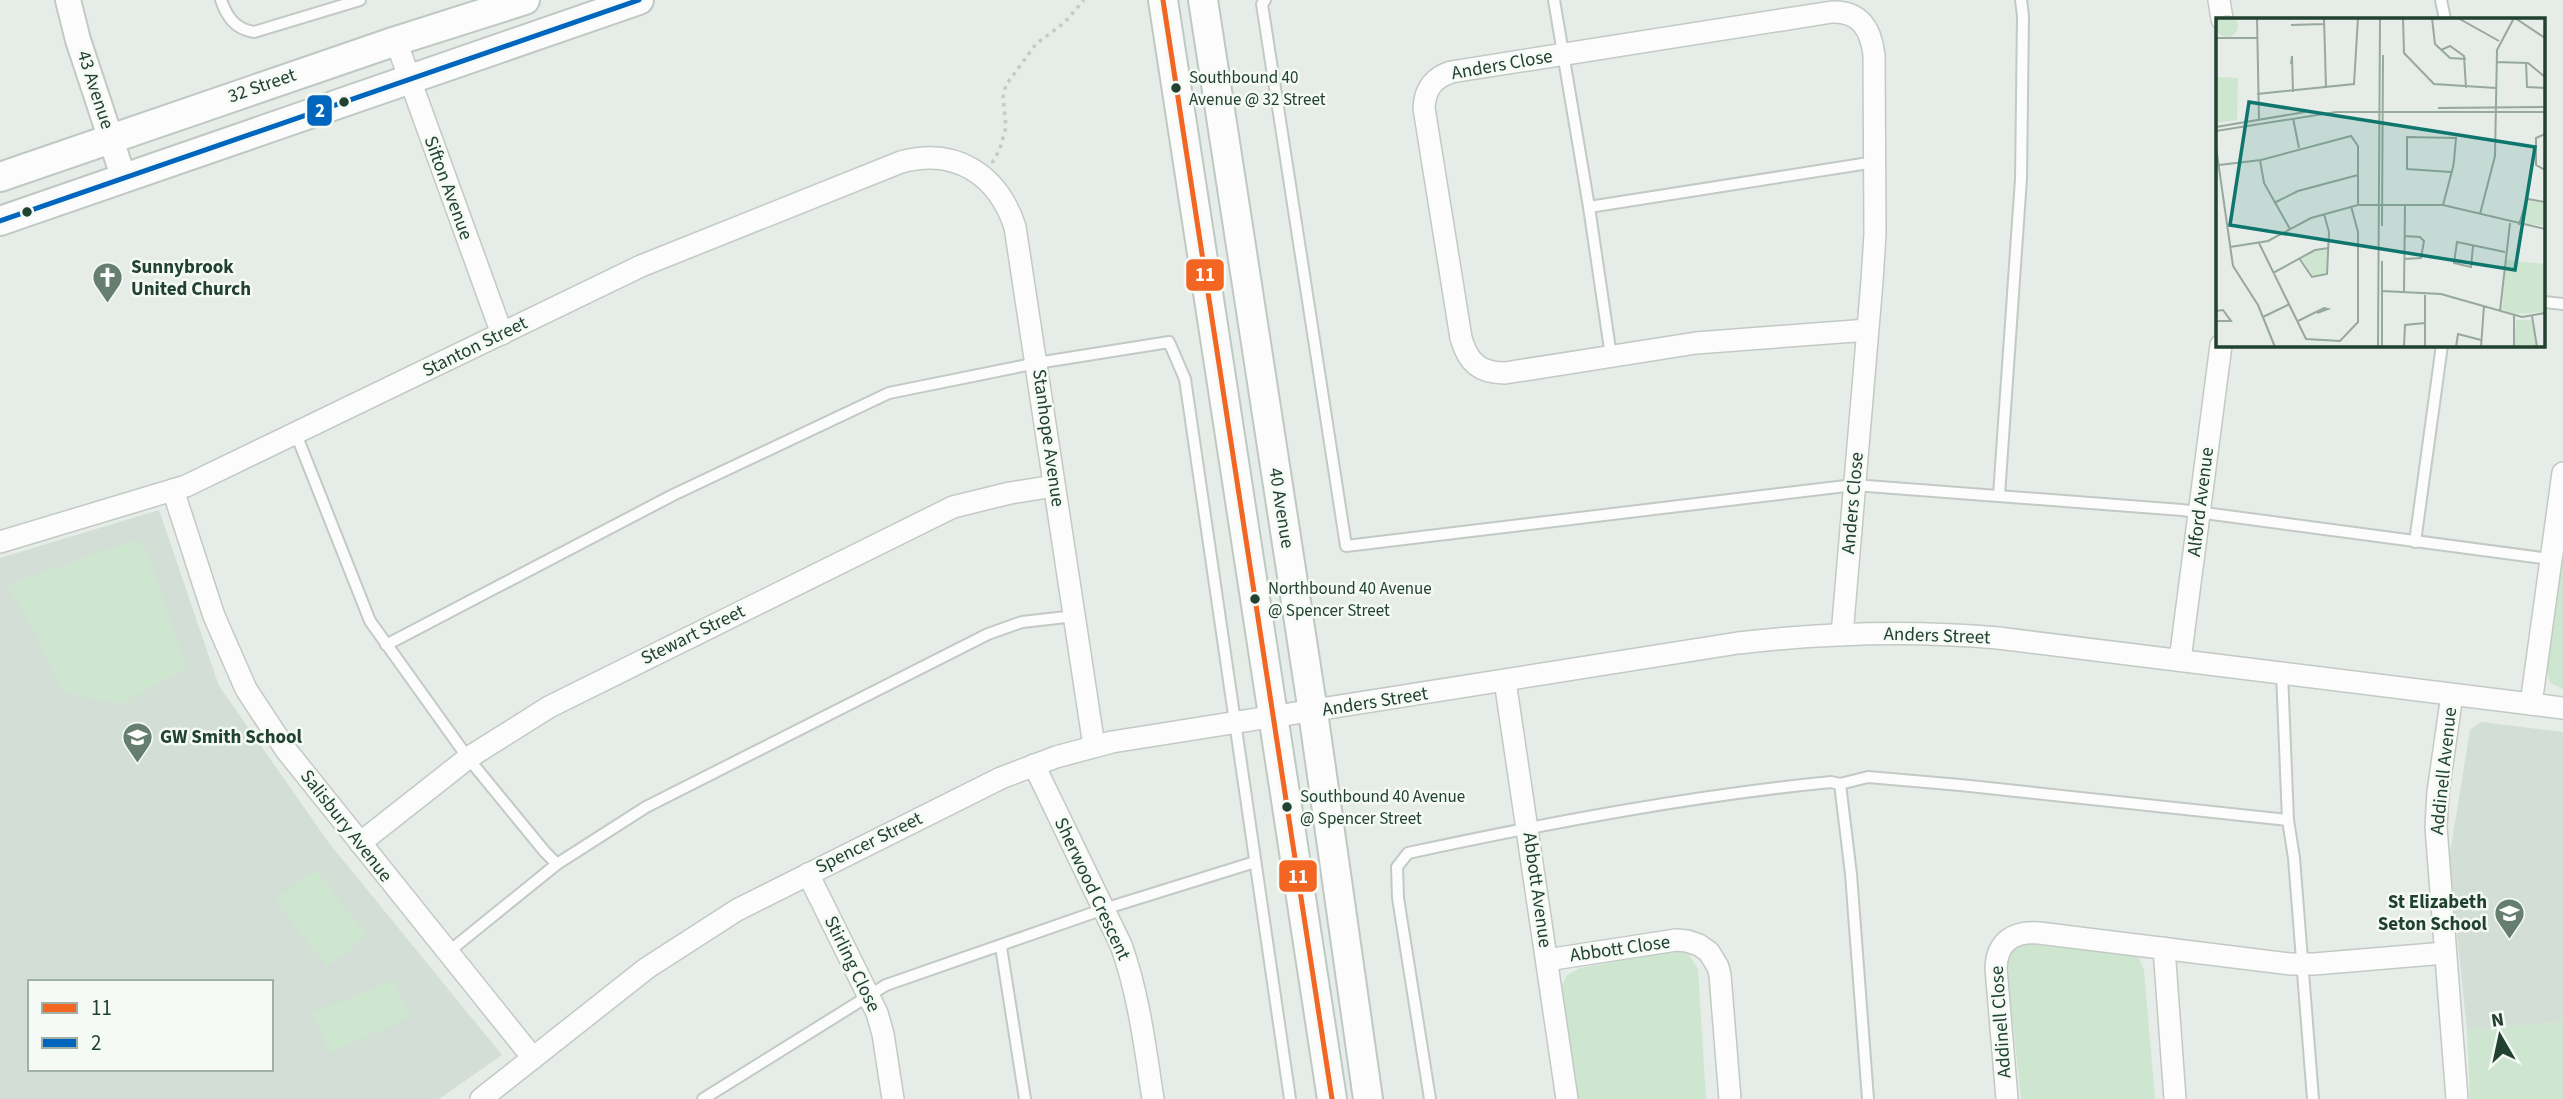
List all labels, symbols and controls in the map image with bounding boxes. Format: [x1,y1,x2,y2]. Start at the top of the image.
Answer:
inset map [2216,18,2546,346]
street label: Anders Close [1449,43,1555,87]
street label: 43 Avenue [70,47,120,133]
street label: 32 Street [224,62,300,110]
place label: Southbound 40 Avenue @ 32 Street [1189,66,1326,112]
marker: Southbound 40 Avenue @ 32 Street [1169,81,1183,95]
line badge: 2 [306,94,333,127]
unlabelled marker [337,95,351,109]
text: 2 [315,98,325,125]
street label: Sifton Avenue [417,132,479,244]
unlabelled marker [20,205,34,219]
place label: Sunnybrook United Church [131,254,251,303]
line badge: 11 [1185,258,1225,292]
church icon: Sunnybrook United Church [91,261,125,305]
text: 11 [1195,262,1215,289]
street label: Stanton Street [418,310,533,384]
street label: Stanhope Avenue [1025,367,1071,509]
street label: Alford Avenue [2181,446,2221,558]
street label: Anders Close [1835,451,1871,555]
street label: 40 Avenue [1261,466,1301,550]
place label: Northbound 40 Avenue @ Spencer Street [1268,577,1432,623]
marker: Northbound 40 Avenue @ Spencer Street [1248,592,1262,606]
street label: Stewart Street [636,598,750,672]
street label: Anders Street [1883,621,1991,651]
street label: Anders Street [1320,680,1430,724]
street label: Addinell Avenue [2424,706,2464,836]
school or university icon: GW Smith School [120,720,154,764]
place label: GW Smith School [160,724,303,751]
street label: Salisbury Avenue [293,764,399,888]
place label: Southbound 40 Avenue @ Spencer Street [1300,785,1465,831]
marker: Southbound 40 Avenue @ Spencer Street [1280,800,1294,814]
street label: Spencer Street [811,805,928,881]
street label: Sherwood Crescent [1047,813,1137,965]
street label: Abbott Avenue [1516,831,1558,949]
line badge: 11 [1278,859,1318,893]
text: 11 [1288,864,1308,891]
place label: St Elizabeth Seton School [2378,889,2488,938]
school or university icon: St Elizabeth Seton School [2493,896,2527,940]
street label: Stirling Close [817,911,887,1017]
street label: Abbott Close [1568,929,1672,969]
street label: Addinell Close [1984,965,2018,1079]
legend [28,980,273,1071]
text: 11 [91,993,112,1023]
north arrow [2465,1001,2535,1071]
text: N [2489,1006,2506,1035]
text: 2 [91,1028,101,1058]

